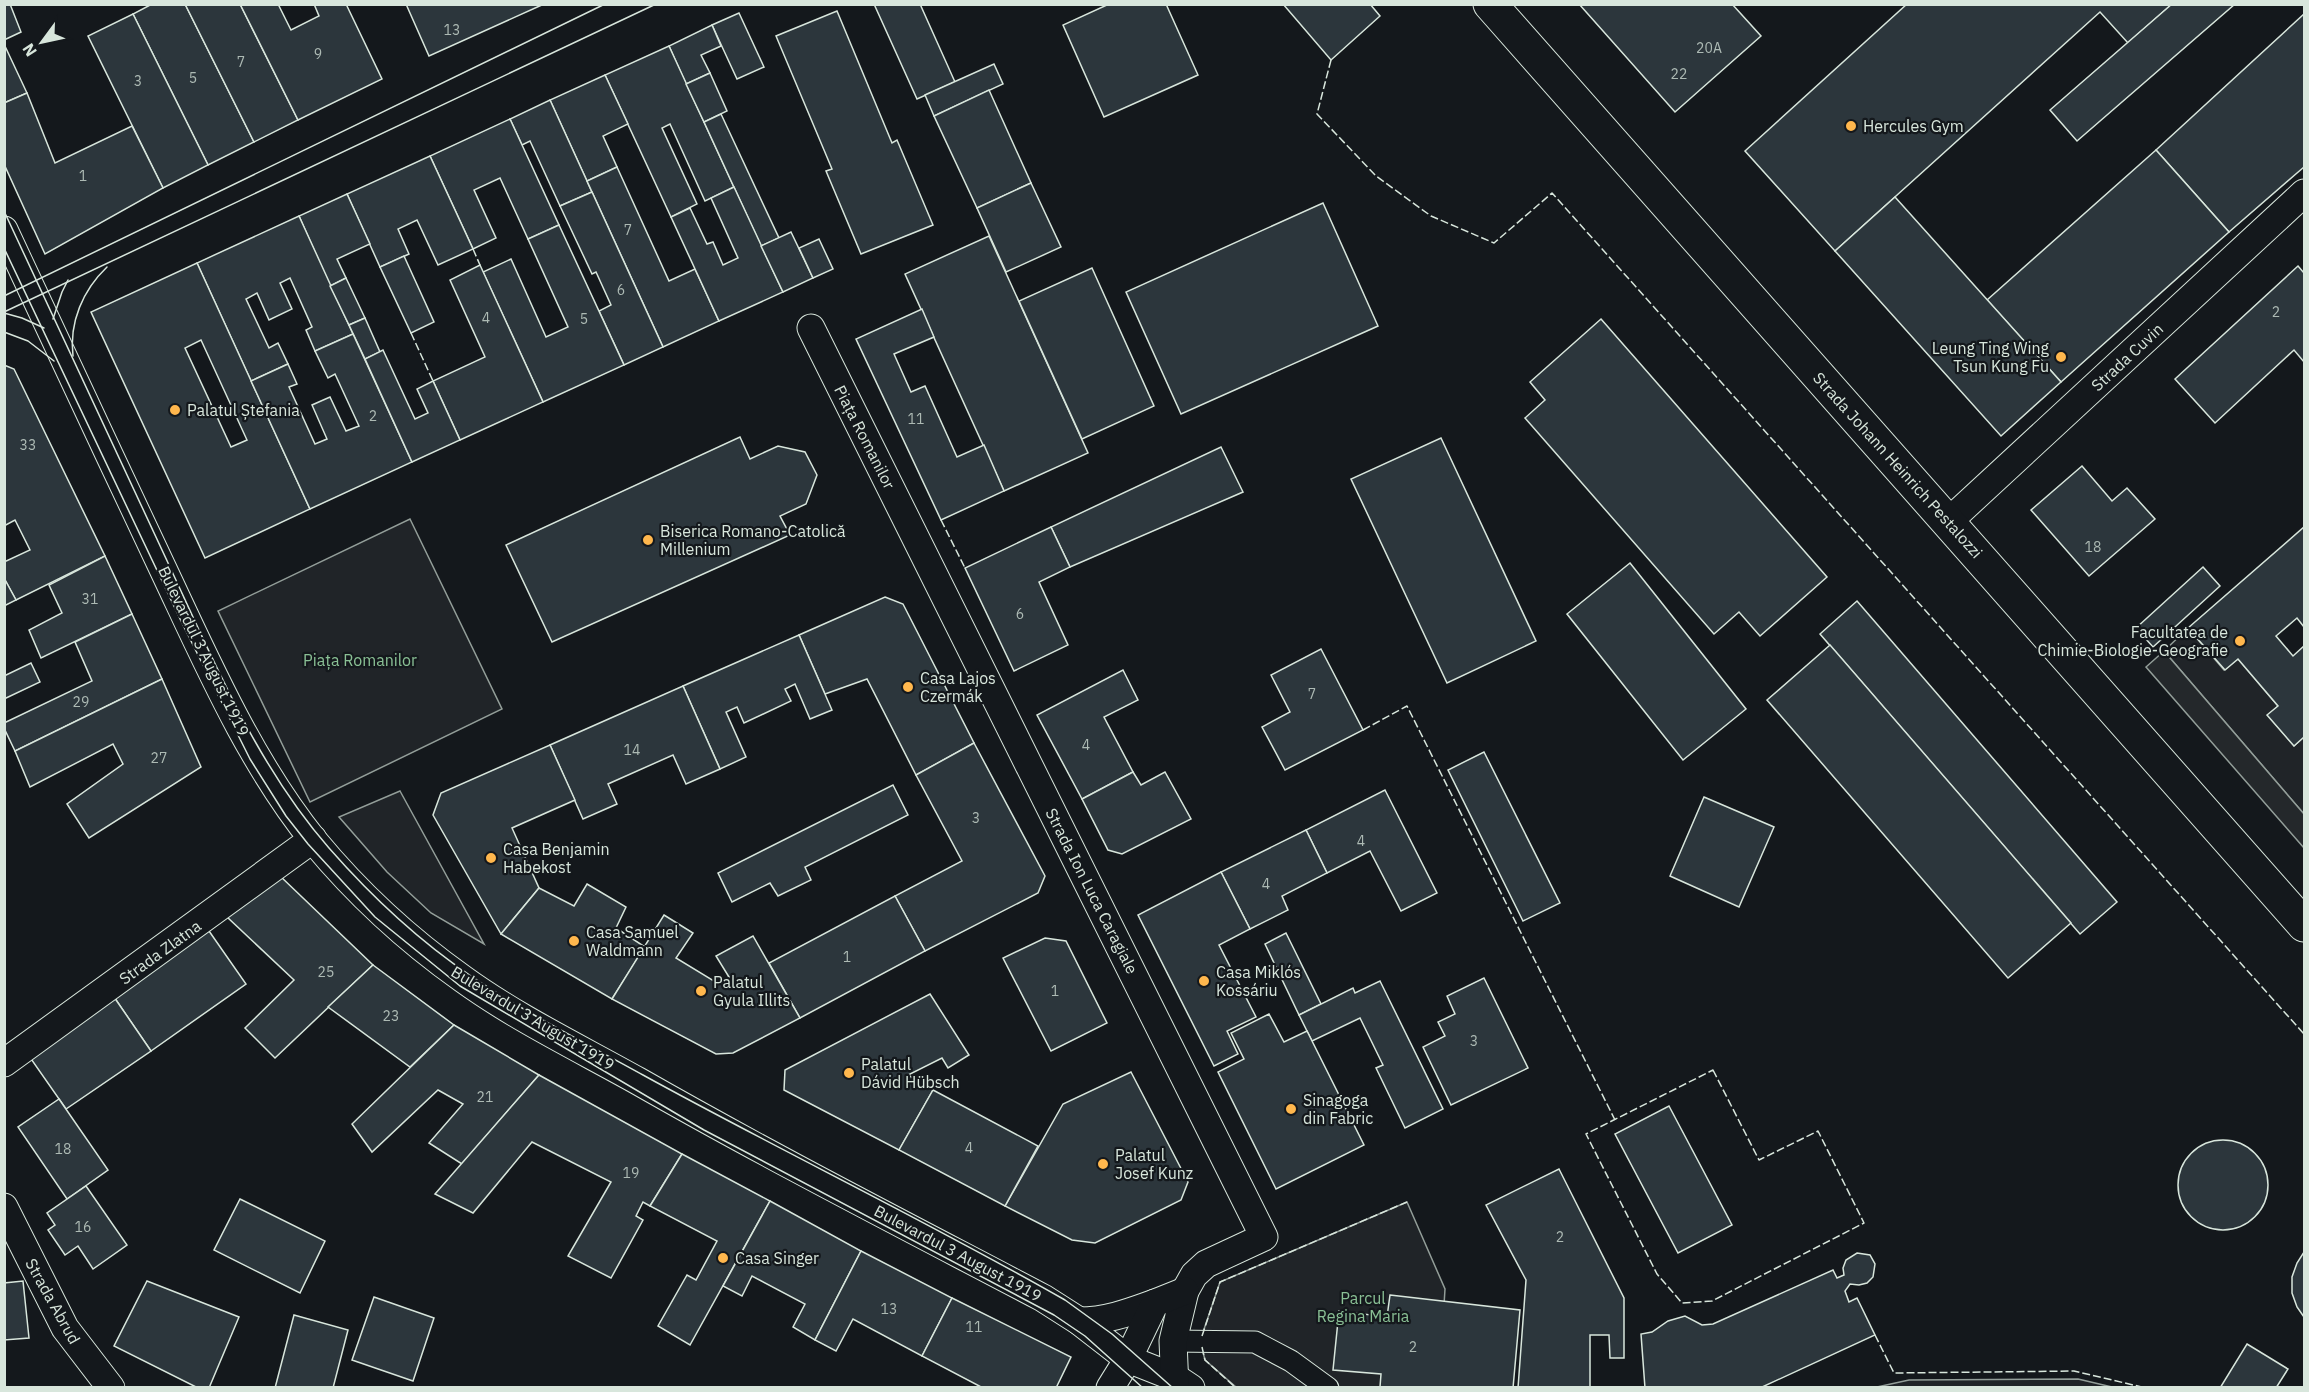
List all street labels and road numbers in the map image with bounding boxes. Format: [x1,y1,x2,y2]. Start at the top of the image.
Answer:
street label: Strada Cuvin [2087,319,2167,395]
street label: Strada Johann Heinrich Pestalozzi [1809,368,1987,562]
street label: Piața Romanilor [829,382,900,493]
street label: Bulevardul 3 August 1919 [154,563,254,739]
street label: Strada Ion Luca Caragiale [1041,805,1143,977]
street label: Strada Zlatna [115,915,205,988]
street label: Bulevardul 3 August 1919 [448,961,618,1075]
street label: Bulevardul 3 August 1919 [871,1200,1045,1306]
street label: Strada Abrud [21,1255,85,1347]

